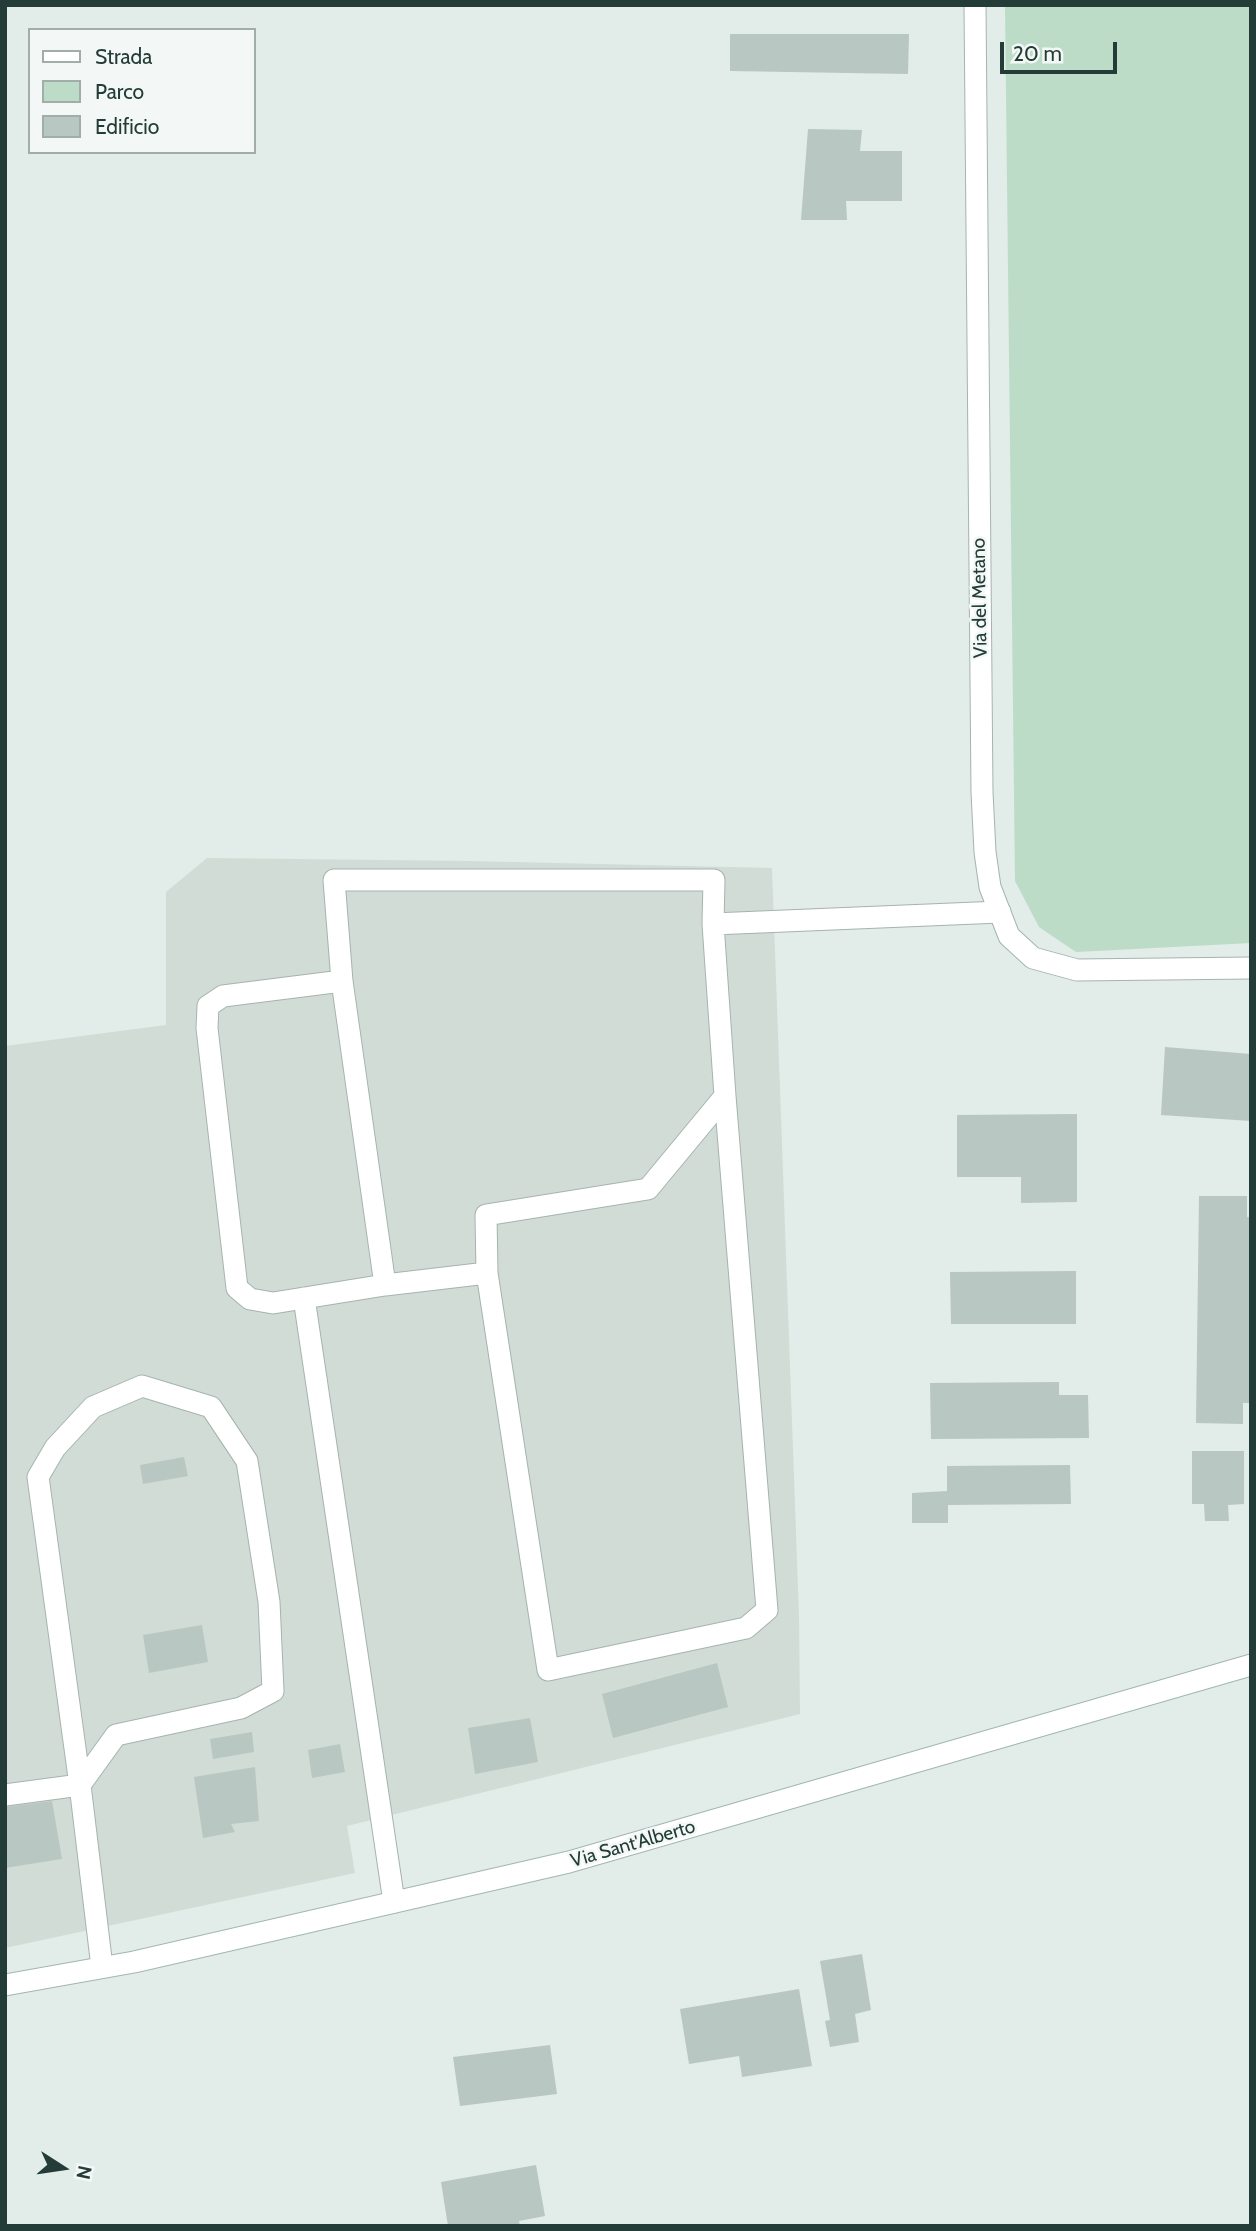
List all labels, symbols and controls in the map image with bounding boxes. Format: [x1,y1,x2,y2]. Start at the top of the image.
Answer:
legend [28,28,256,154]
scale bar [1004,28,1121,72]
text: 20 m [1013,41,1062,66]
text: Strada [95,44,152,69]
text: Parco [95,79,144,104]
text: Edificio [95,114,159,139]
street label: Via del Metano [968,538,992,658]
street label: Via Sant'Alberto [568,1815,698,1873]
north arrow [28,2133,98,2203]
text: N [71,2164,97,2181]

